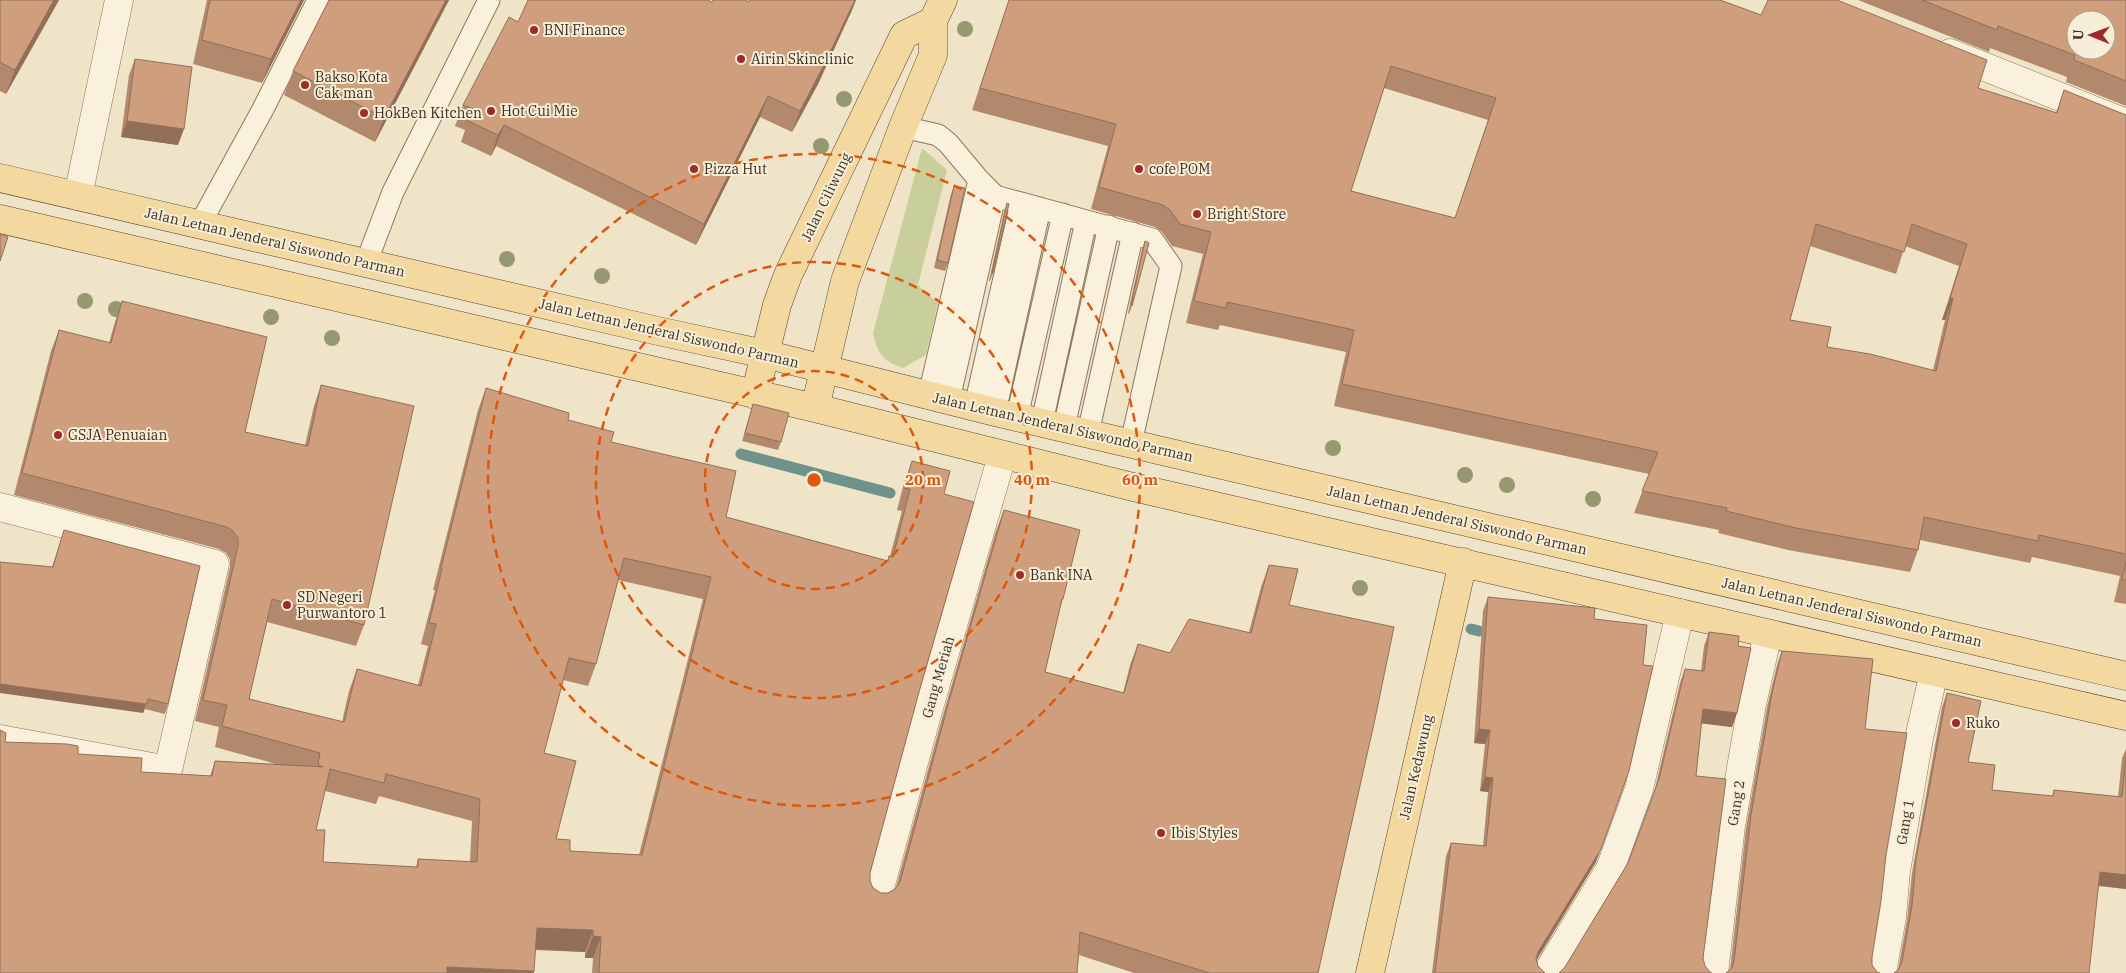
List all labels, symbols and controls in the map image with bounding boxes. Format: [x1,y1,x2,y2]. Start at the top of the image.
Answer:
north arrow [2066,10,2116,60]
place label: BNI Finance [544,21,625,39]
marker: BNI Finance [528,24,540,36]
text: U [2069,29,2087,40]
place label: Airin Skinclinic [751,50,854,68]
marker: Airin Skinclinic [735,53,747,65]
place label: Bakso Kota Cak man [315,68,389,102]
marker: Bakso Kota Cak man [299,79,311,91]
place label: Hot Cui Mie [501,102,578,120]
place label: HokBen Kitchen [374,104,482,122]
marker: Hot Cui Mie [485,105,497,117]
marker: HokBen Kitchen [358,107,370,119]
street label: Jalan Ciliwung [797,149,855,244]
place label: Pizza Hut [704,160,767,178]
place label: cofe POM [1149,160,1210,178]
marker: Pizza Hut [688,163,700,175]
marker: cofe POM [1133,163,1145,175]
street label: Jalan Letnan Jenderal Siswondo Parman [143,203,407,281]
place label: Bright Store [1207,205,1286,223]
marker: Bright Store [1191,208,1203,220]
street label: Jalan Letnan Jenderal Siswondo Parman [537,294,801,372]
street label: Jalan Letnan Jenderal Siswondo Parman [931,388,1195,466]
place label: GSJA Penuaian [68,426,168,444]
marker: GSJA Penuaian [52,429,64,441]
text: 20 m [905,470,941,489]
text: 40 m [1014,470,1050,489]
text: 60 m [1122,470,1158,489]
centre of rings [805,471,823,489]
street label: Jalan Letnan Jenderal Siswondo Parman [1325,481,1589,559]
place label: Bank INA [1030,566,1093,584]
marker: Bank INA [1014,569,1026,581]
street label: Jalan Letnan Jenderal Siswondo Parman [1720,573,1984,651]
place label: SD Negeri Purwantoro 1 [297,588,387,622]
marker: SD Negeri Purwantoro 1 [281,599,293,611]
street label: Gang Meriah [918,634,958,720]
street label: Jalan Kedawung [1395,712,1437,821]
place label: Ruko [1966,714,2000,732]
marker: Ruko [1950,717,1962,729]
street label: Gang 2 [1724,779,1748,827]
street label: Gang 1 [1892,798,1918,846]
place label: Ibis Styles [1171,824,1238,842]
marker: Ibis Styles [1155,827,1167,839]

